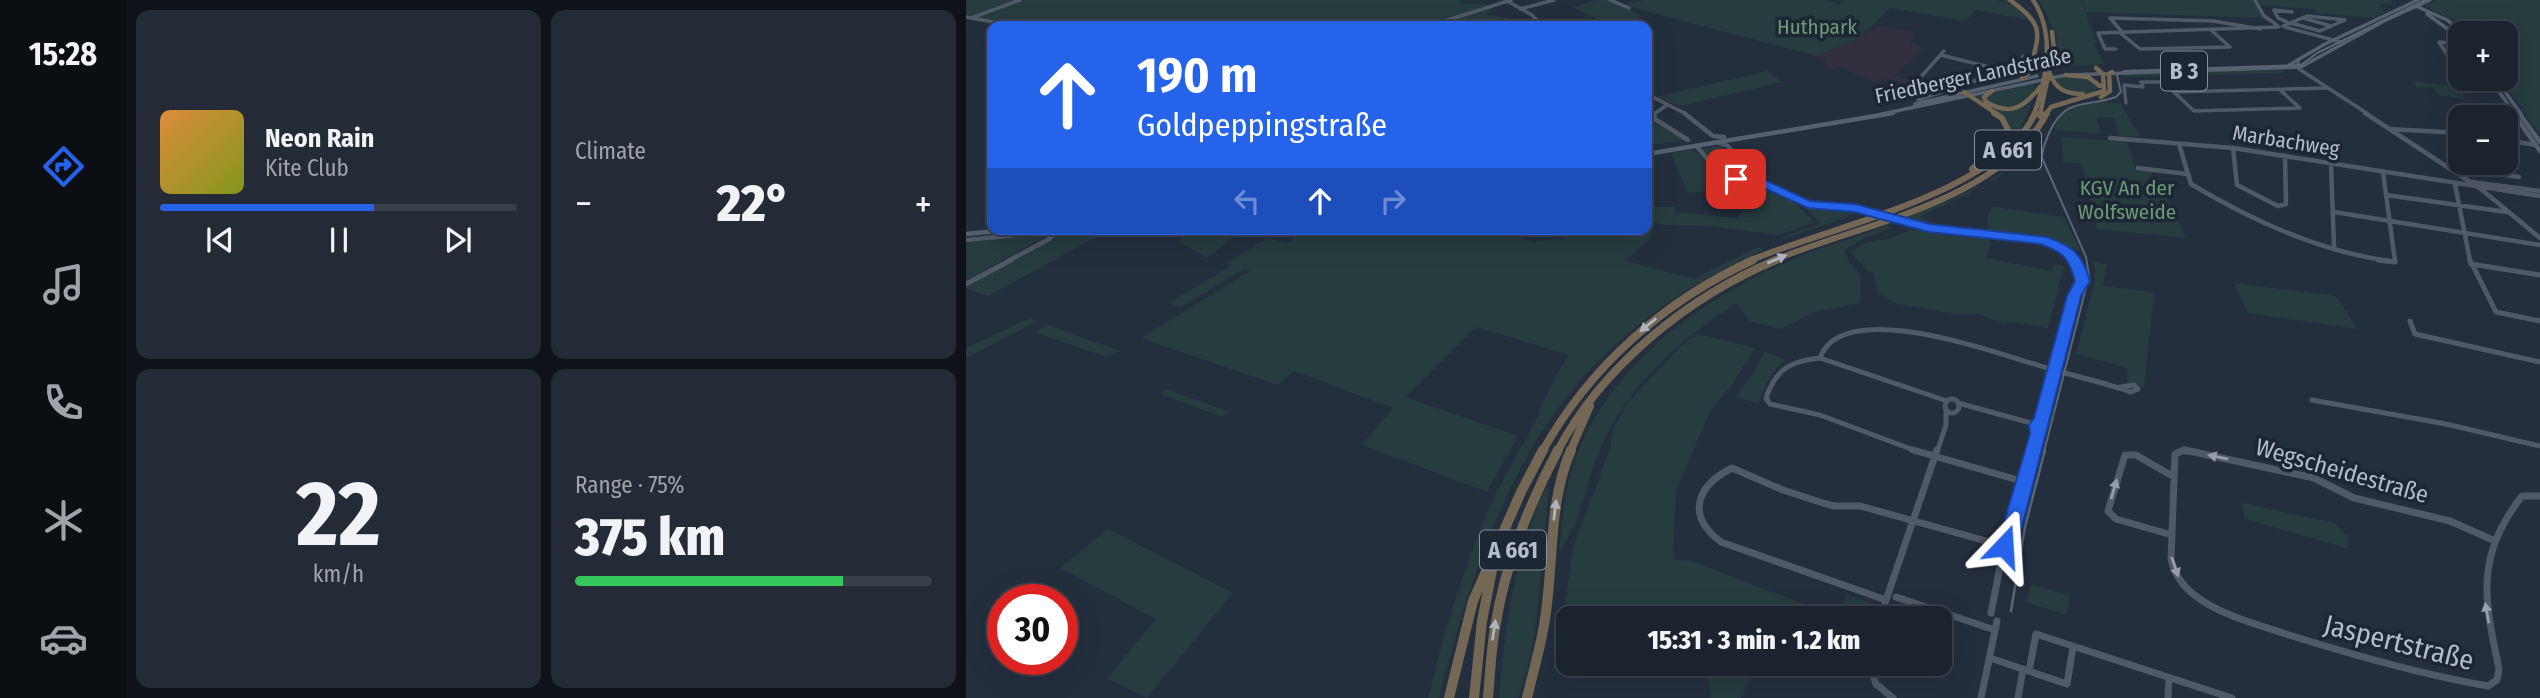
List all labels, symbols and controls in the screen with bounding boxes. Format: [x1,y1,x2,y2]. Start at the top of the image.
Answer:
park label: Huthpark [1777,14,1857,40]
map controls [2448,21,2518,175]
button: + [2448,21,2518,91]
text: 15:28 [29,35,97,73]
street label: Friedberger Landstraße [1873,43,2073,109]
text: 190 m [1137,46,1257,105]
icon: ahead [1022,49,1113,140]
road number: B 3 [2161,52,2207,90]
button: − [2448,105,2518,175]
text: Goldpeppingstraße [1137,106,1387,144]
street label: Marbachweg [2231,120,2341,162]
text: Neon Rain [265,123,374,154]
road number: A 661 [1975,130,2041,169]
text: Climate [575,137,646,165]
icon: directions [39,142,88,191]
pin [1706,149,1766,209]
text: Kite Club [265,154,349,182]
icon: arrive [1717,160,1755,198]
text: 22° [717,172,790,235]
park label: KGV An der Wolfsweide [2078,175,2176,225]
text: − [575,181,592,227]
text: + [915,181,932,227]
icon: left [1228,182,1266,220]
icon: ahead [1301,182,1339,220]
icon: right [1374,182,1412,220]
icon: previous [201,221,239,259]
icon: pause [320,221,358,259]
icon: next [439,221,477,259]
one-way arrow [1767,253,1788,264]
icon: music [39,260,88,309]
one-way arrow [1639,317,1657,332]
icon: phone [39,378,88,427]
street label: Wegscheidestraße [2252,433,2432,509]
one-way arrow [2207,452,2229,463]
text: 22 [296,460,381,569]
text: Range · 75% [575,471,684,499]
one-way arrow [2109,479,2119,500]
icon: climate [39,496,88,545]
one-way arrow [1549,499,1560,521]
text: 375 km [575,506,725,569]
position arrow [1967,509,2041,583]
road number: A 661 [1480,530,1546,570]
one-way arrow [2170,557,2180,578]
text: km/h [313,560,364,588]
speed limit sign: 30 [987,584,1078,675]
one-way arrow [2481,602,2492,624]
street label: Jaspertstraße [2320,608,2477,677]
icon: car [39,614,88,663]
one-way arrow [1489,619,1500,641]
text: 15:31 · 3 min · 1.2 km [1648,625,1860,656]

